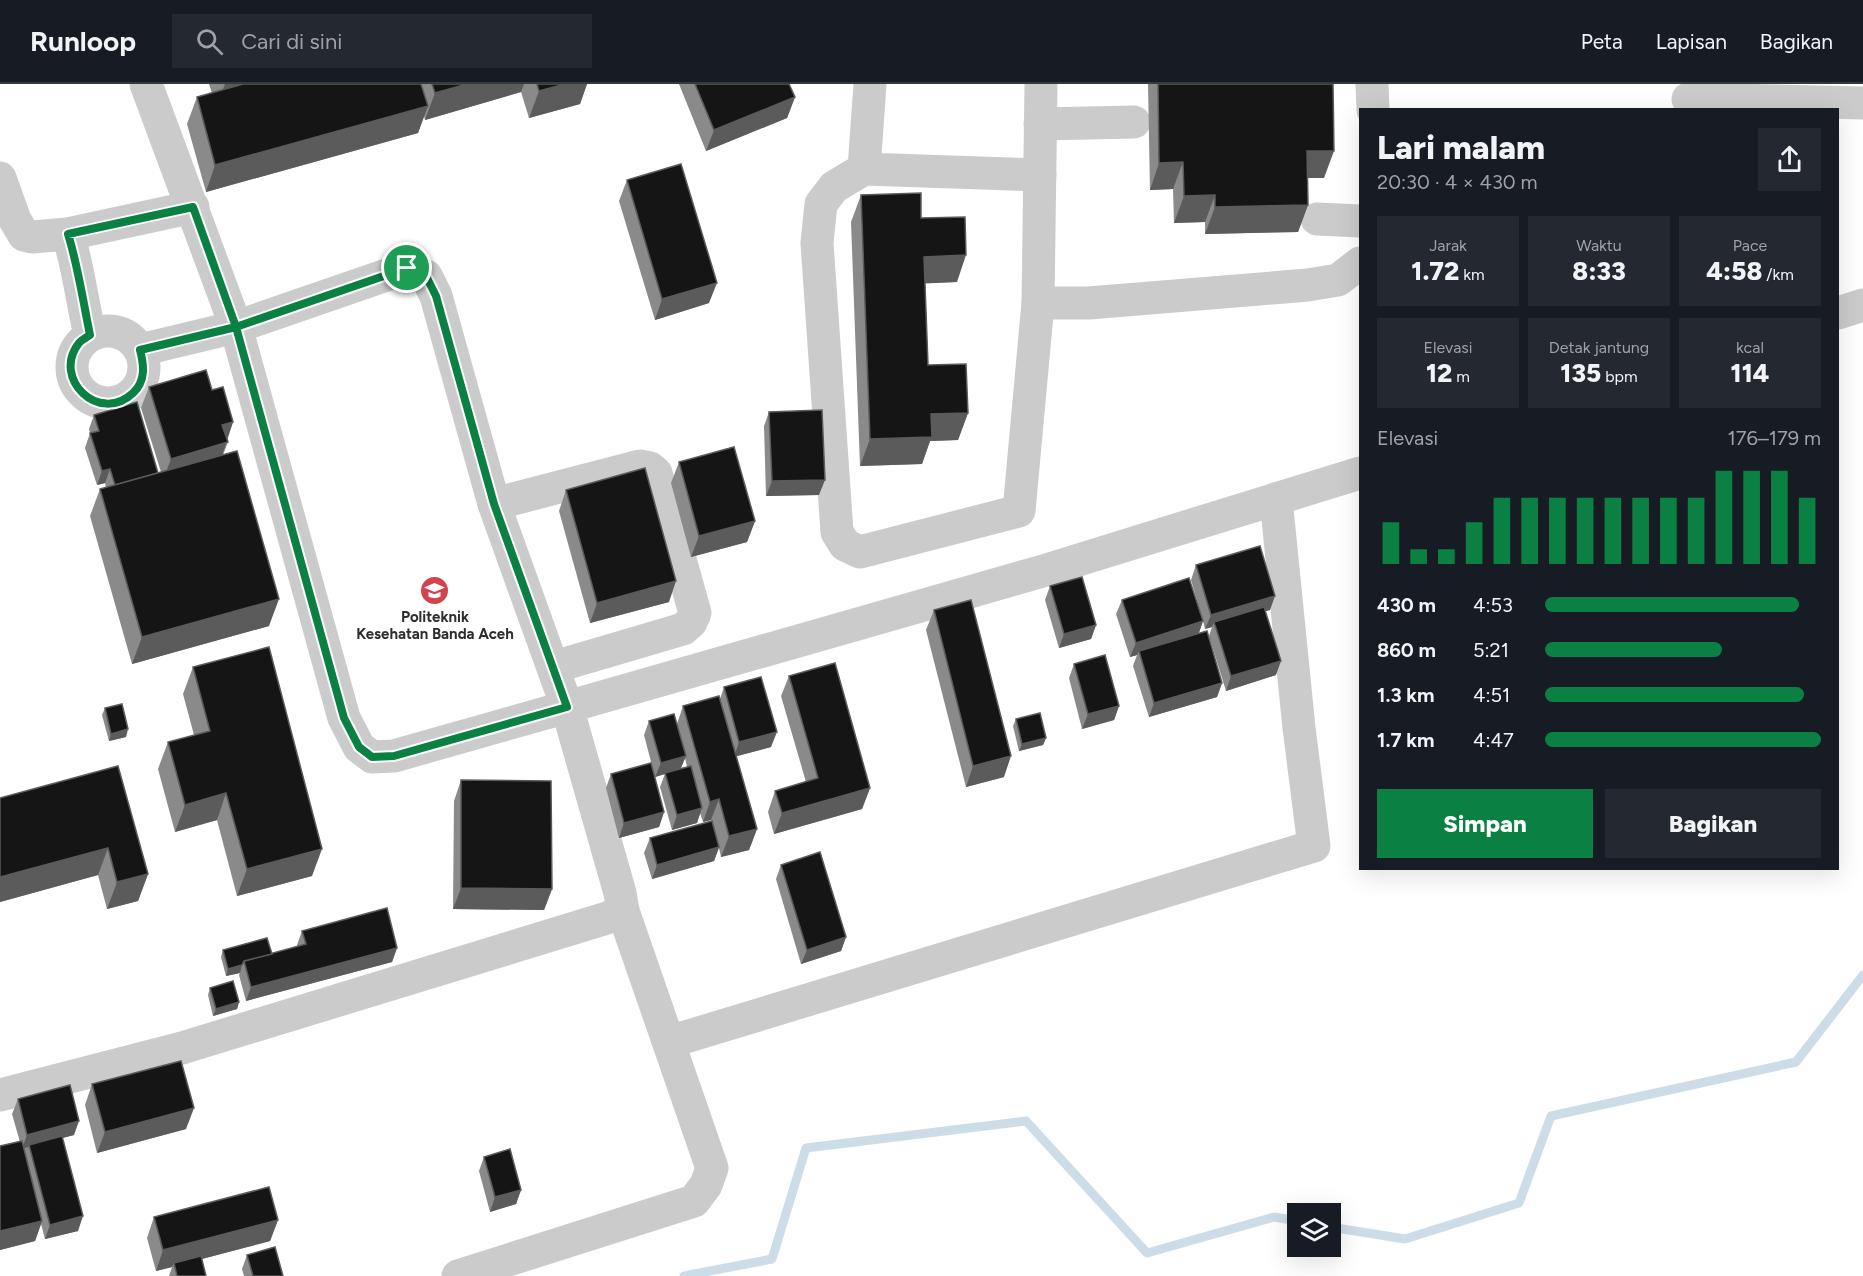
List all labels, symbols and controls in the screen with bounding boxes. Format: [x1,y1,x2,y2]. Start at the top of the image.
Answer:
search box [172,14,592,68]
text: Runloop [30,24,136,58]
icon: search [193,25,226,58]
text: Cari di sini [241,28,342,55]
text: Peta [1581,29,1623,54]
text: Lapisan [1656,29,1727,54]
text: Bagikan [1760,29,1833,54]
text: Lari malam [1377,128,1545,167]
button: share [1758,128,1821,191]
text: 20:30 · 4 × 430 m [1377,170,1538,194]
text: Jarak [1429,236,1467,255]
text: Waktu [1576,236,1622,255]
text: Pace [1733,236,1767,255]
pin [381,242,432,293]
icon: arrive [390,251,423,284]
text: 1.72 [1411,255,1459,287]
text: 8:33 [1572,255,1626,287]
text: 4:58 [1706,255,1762,287]
text: km [1459,265,1485,284]
text: /km [1762,265,1794,284]
text: Elevasi [1424,338,1472,357]
text: Detak jantung [1549,338,1649,357]
text: kcal [1736,338,1764,357]
text: 12 [1426,357,1452,389]
text: 135 [1560,357,1601,389]
text: 114 [1731,357,1769,389]
text: m [1452,367,1470,386]
text: bpm [1601,367,1638,386]
text: Elevasi [1377,426,1438,450]
text: 176–179 m [1727,426,1821,450]
school or university icon: Politeknik Kesehatan Banda Aceh [419,574,451,606]
text: 430 m [1377,593,1436,617]
text: 4:53 [1473,593,1513,617]
place label: Politeknik Kesehatan Banda Aceh [356,608,514,643]
text: 860 m [1377,638,1436,662]
text: 5:21 [1473,638,1509,662]
text: 1.3 km [1377,683,1434,707]
text: 4:51 [1473,683,1510,707]
text: 1.7 km [1377,728,1434,752]
text: 4:47 [1473,728,1514,752]
button: Simpan [1377,789,1593,858]
button: Bagikan [1605,789,1821,858]
map controls [1287,1203,1341,1257]
button: layers [1287,1203,1341,1257]

